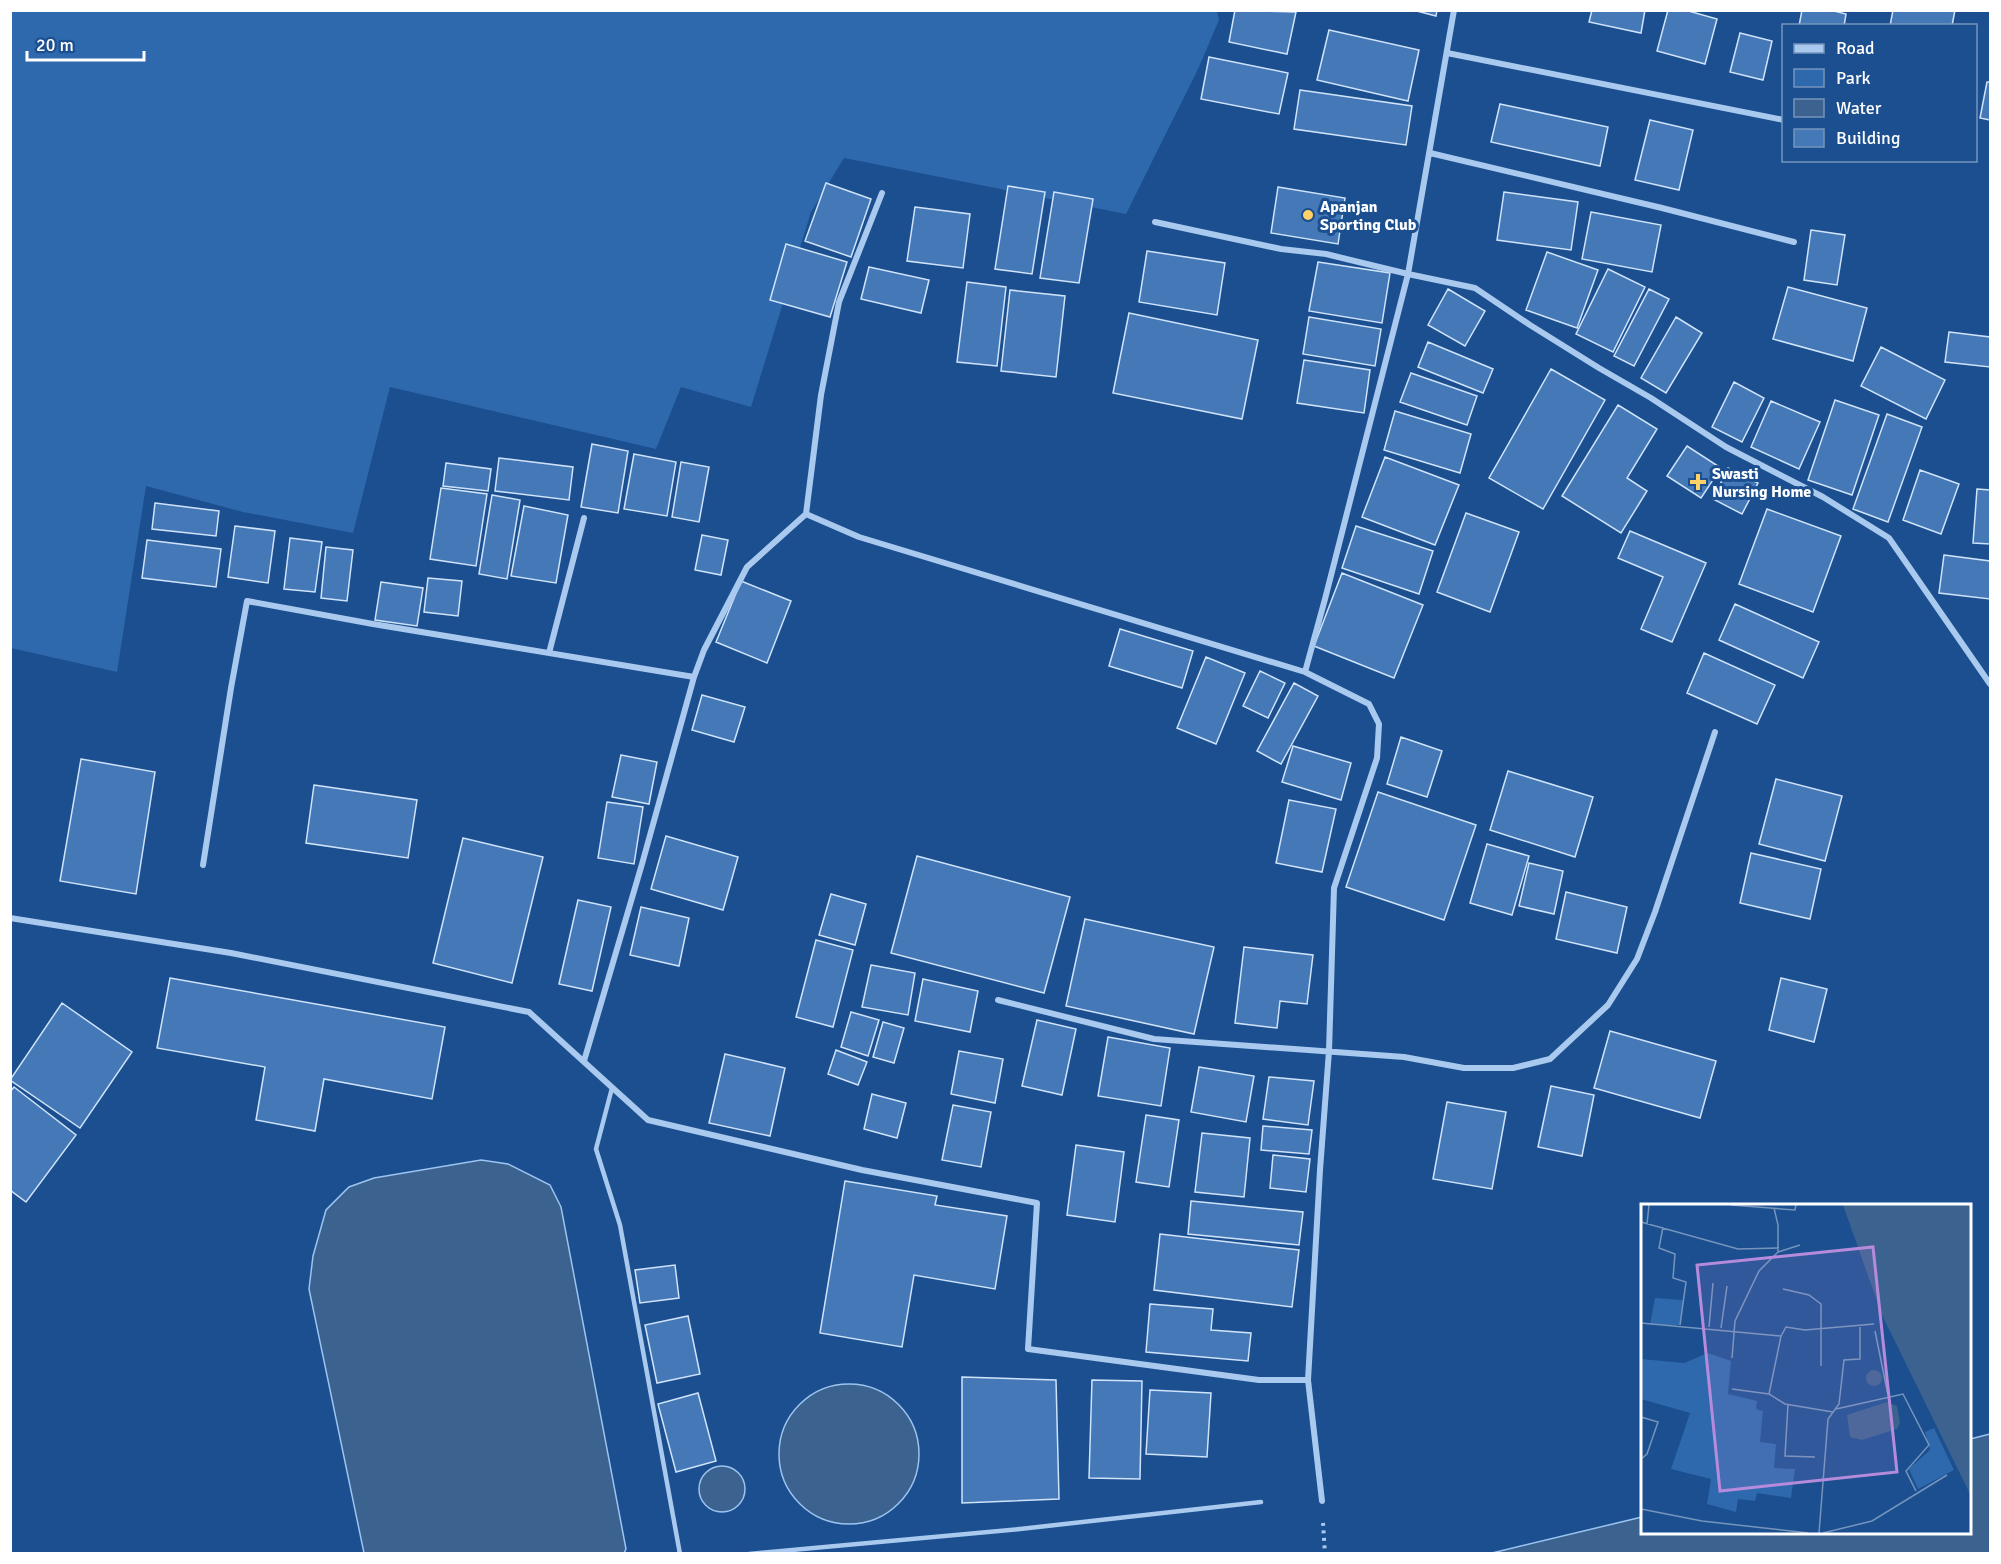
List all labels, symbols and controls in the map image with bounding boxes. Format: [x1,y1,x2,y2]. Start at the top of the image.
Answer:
scale bar [27,24,144,62]
legend [1782,24,1977,162]
text: 20 m [36,34,74,56]
text: Road [1836,37,1875,59]
text: Park [1836,67,1871,89]
text: Water [1836,97,1882,119]
text: Building [1836,127,1900,149]
place label: Apanjan Sporting Club [1320,197,1417,235]
marker: Apanjan Sporting Club [1301,208,1315,222]
place label: Swasti Nursing Home [1712,464,1811,502]
marker: Swasti Nursing Home [1689,473,1707,491]
inset map [1641,1204,1971,1534]

